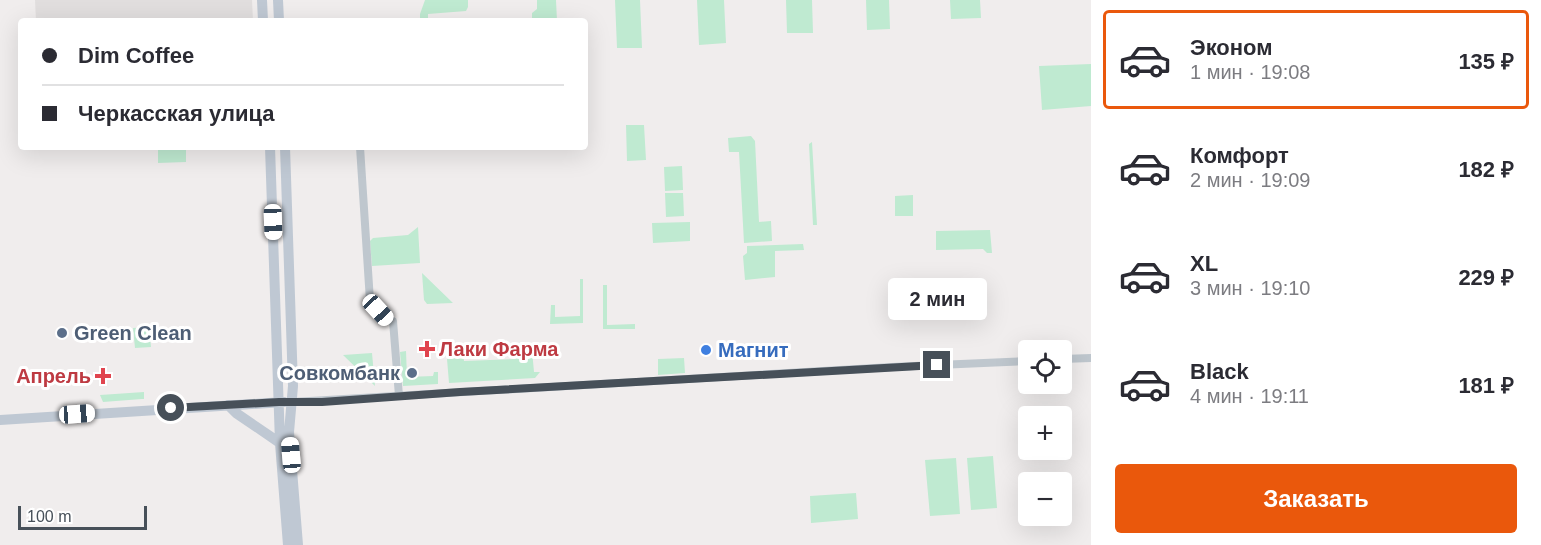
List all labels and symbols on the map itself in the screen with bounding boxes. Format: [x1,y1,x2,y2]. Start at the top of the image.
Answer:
car [263,204,283,240]
callout: 2 мин [888,278,986,320]
car [359,291,397,329]
place label: Green Clean [74,322,192,344]
marker: Green Clean [55,326,69,340]
place label: Лаки Фарма [439,338,559,360]
place label: Магнит [718,339,789,361]
marker: Лаки Фарма [420,342,434,356]
marker: Магнит [699,343,713,357]
route end [923,351,950,378]
place label: Совкомбанк [279,362,401,384]
place label: Апрель [16,365,91,387]
marker: Совкомбанк [405,366,419,380]
marker: Апрель [96,369,110,383]
route start [157,394,184,421]
car [58,404,96,424]
car [280,436,302,474]
scale bar [18,503,147,530]

